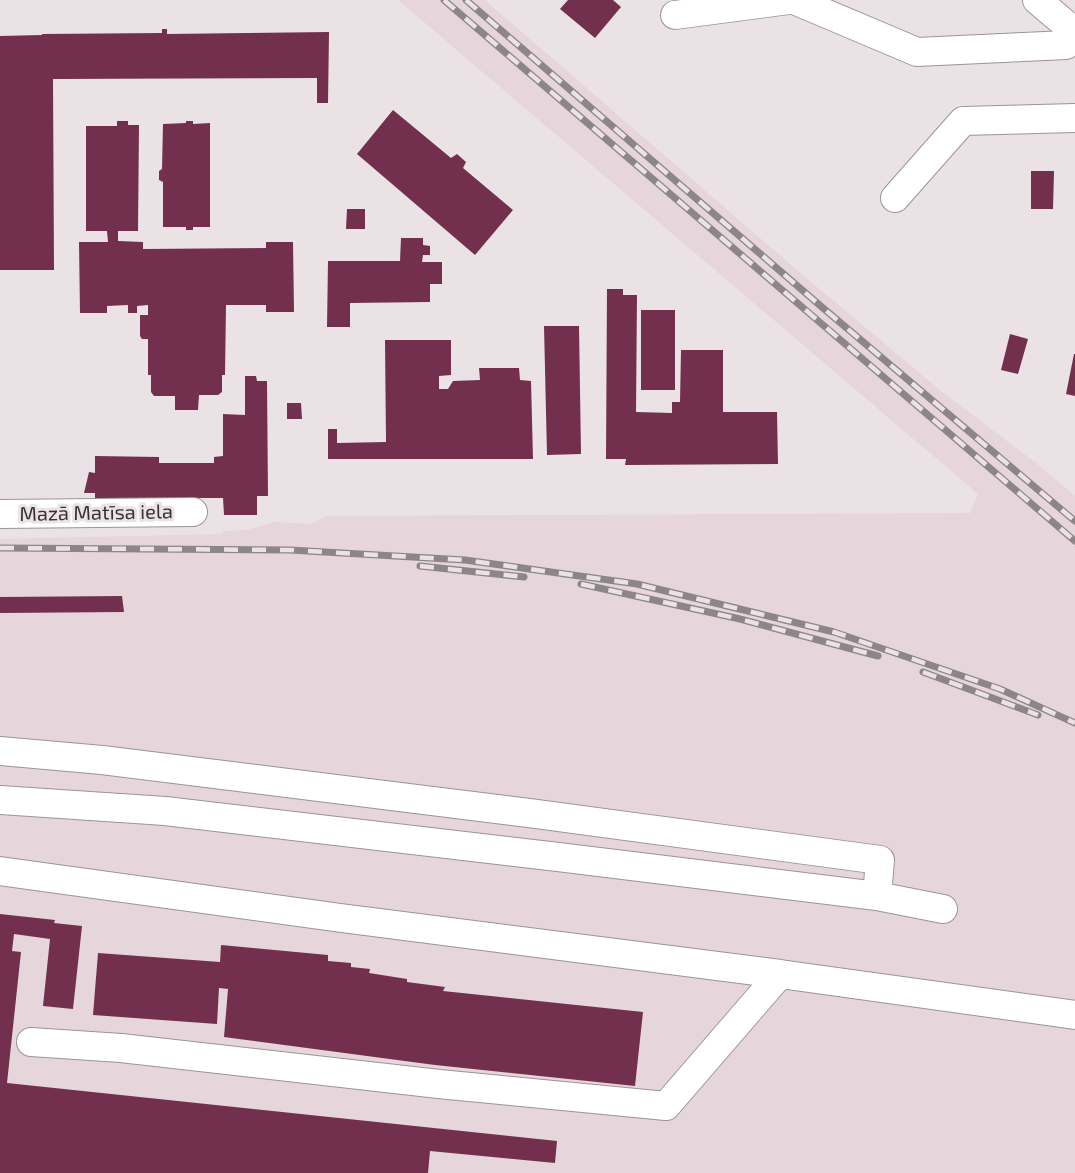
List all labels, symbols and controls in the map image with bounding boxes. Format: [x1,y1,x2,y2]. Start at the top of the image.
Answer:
street label: Mazā Matīsa iela [19,500,173,526]

